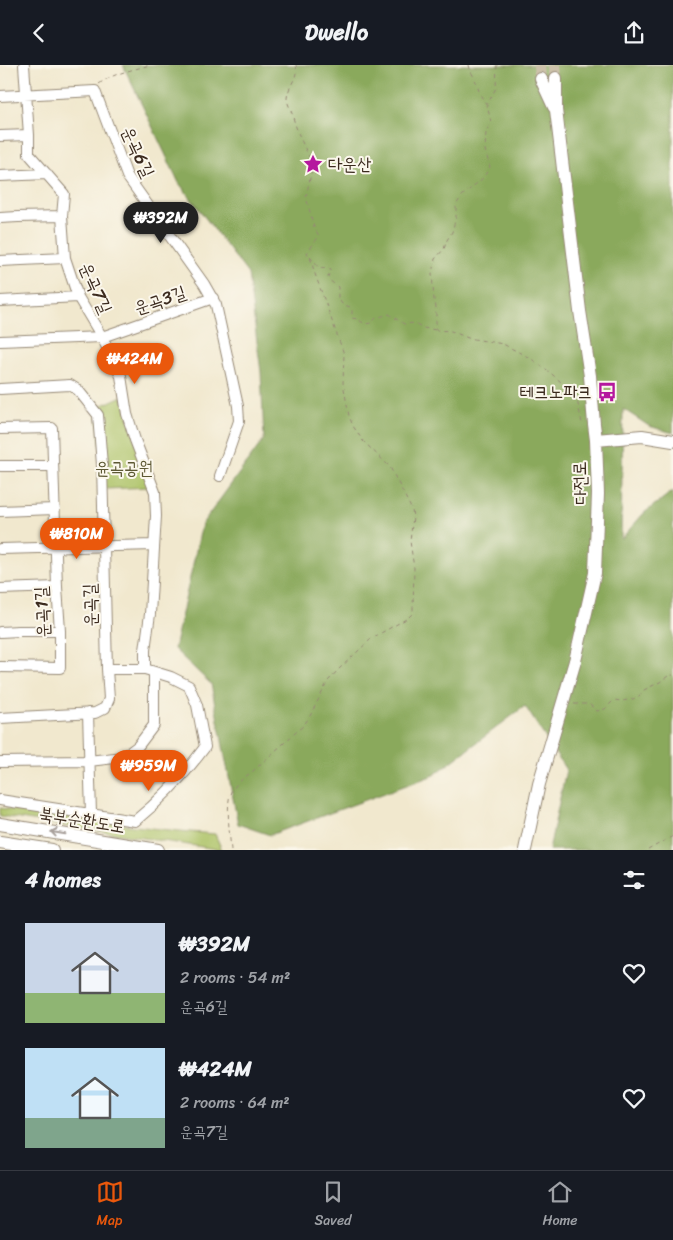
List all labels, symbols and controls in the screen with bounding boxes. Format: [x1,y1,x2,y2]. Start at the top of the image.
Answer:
text: Dwello [305,13,368,52]
icon: back [25,19,53,47]
icon: share [620,19,648,47]
street label: 운곡6길 [112,121,164,184]
place label: 다운산 [328,148,372,180]
place icon: 다운산 [302,153,324,175]
pin: ₩392M [126,201,196,244]
text: ₩392M [134,203,188,232]
street label: 운곡7길 [70,257,122,320]
street label: 운곡3길 [130,276,191,324]
pin: ₩424M [100,343,170,385]
text: ₩424M [108,344,162,373]
place label: 테크노파크 [520,376,592,408]
bus stop icon: 테크노파크 [596,381,618,403]
park label: 윤곡공원 [95,452,153,484]
street label: 다전로 [564,461,596,505]
pin: ₩810M [42,517,112,560]
text: ₩810M [51,519,103,548]
street label: 운곡길 [74,582,106,627]
street label: 운곡1길 [25,585,59,638]
pin: ₩959M [114,749,184,792]
text: ₩959M [122,751,176,780]
street label: 북부순환도로 [37,797,127,843]
one-way arrow [51,828,67,838]
text: 4 homes [25,861,101,899]
icon: filters [620,866,648,894]
text: ₩392M [180,925,250,963]
icon: home [65,943,125,1003]
icon: heart [620,959,648,987]
text: 2 rooms · 54 m² [180,963,290,992]
text: 운곡6길 [180,992,228,1021]
text: ₩424M [180,1050,252,1088]
icon: home [65,1068,125,1128]
icon: heart [620,1084,648,1112]
text: 2 rooms · 64 m² [180,1088,290,1117]
text: 운곡7길 [180,1117,228,1146]
tab: Map [96,1178,124,1233]
tab: Saved [315,1178,351,1233]
tab: Home [542,1178,577,1233]

